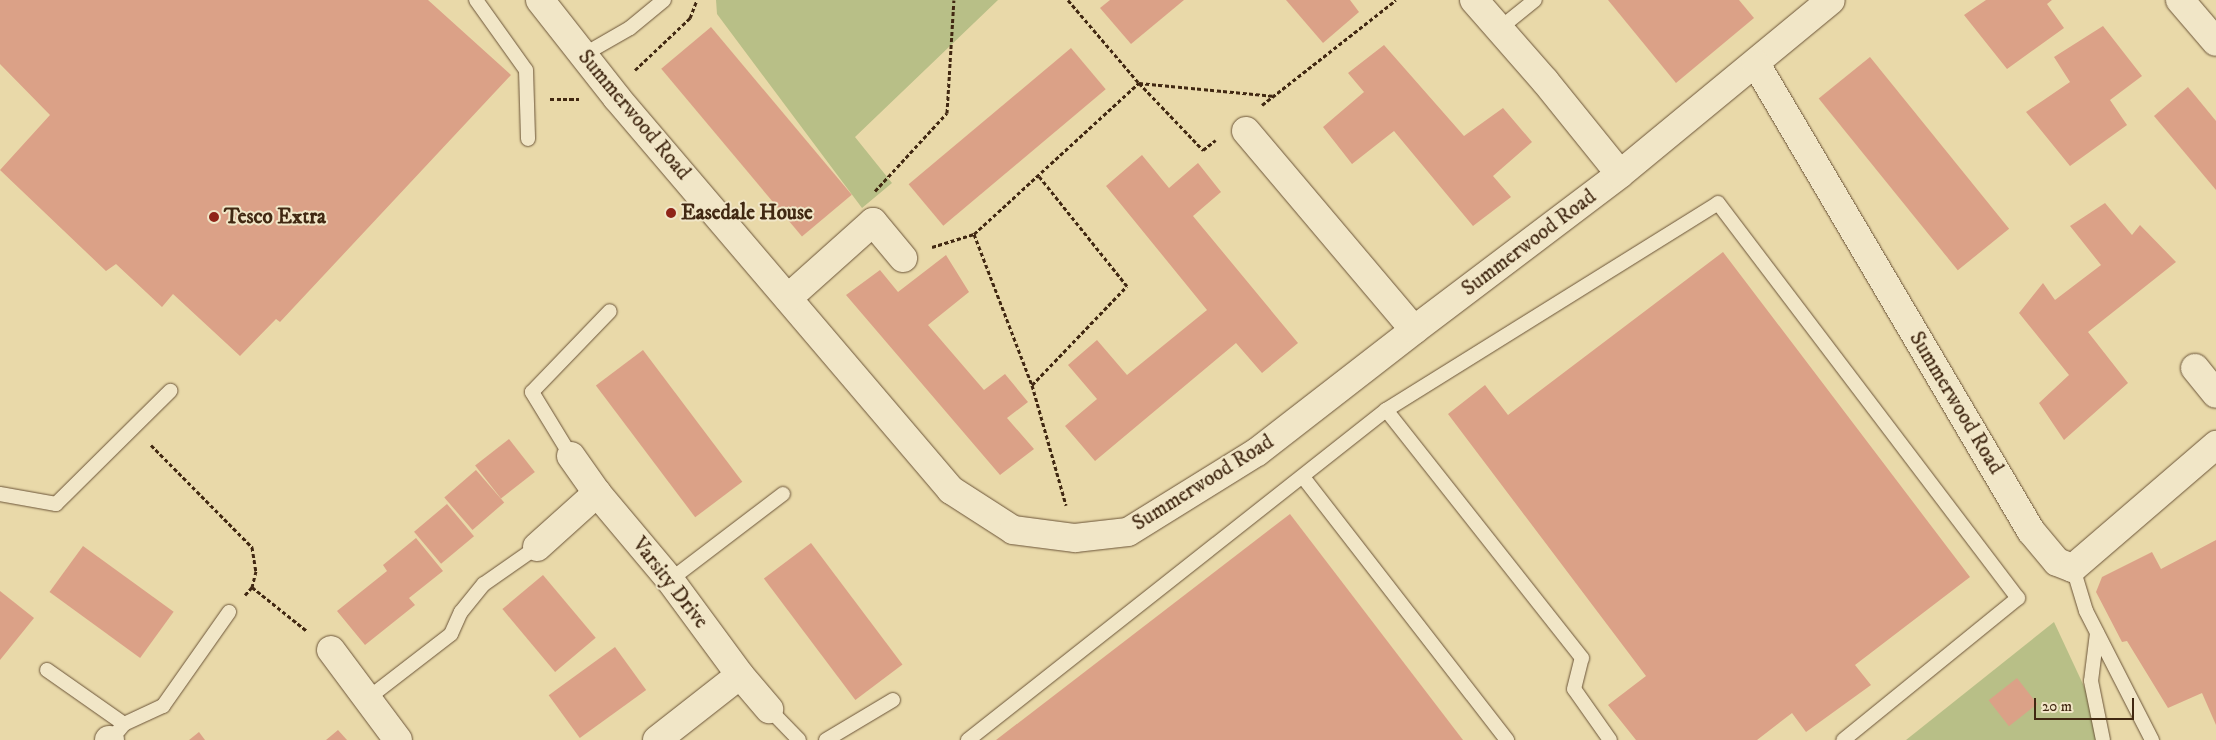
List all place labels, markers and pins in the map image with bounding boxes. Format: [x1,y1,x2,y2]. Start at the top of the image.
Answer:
place label: Easedale House [681,200,813,226]
place label: Tesco Extra [224,204,326,230]
marker: Easedale House [665,207,677,219]
marker: Tesco Extra [208,211,220,223]

